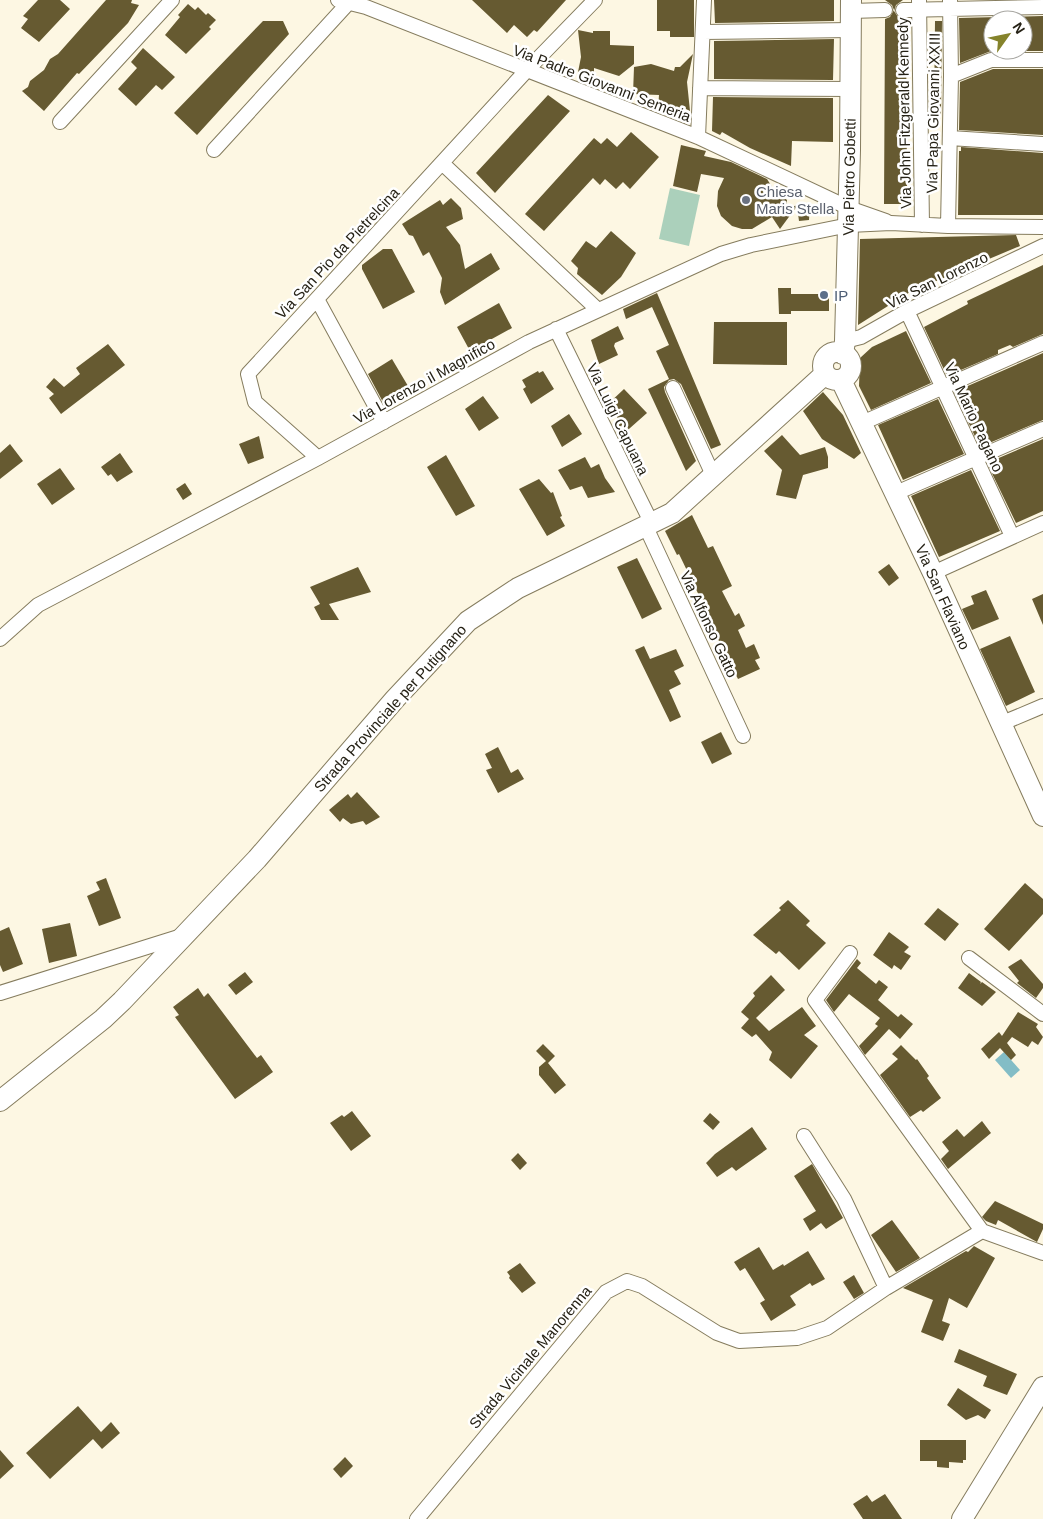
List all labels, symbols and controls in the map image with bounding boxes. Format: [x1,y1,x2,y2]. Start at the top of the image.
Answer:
north arrow [983,10,1033,60]
street label: Via John Fitzgerald Kennedy [894,17,914,209]
text: N [1009,19,1028,37]
street label: Via Papa Giovanni XXIII [923,33,943,193]
street label: Via Padre Giovanni Semeria [511,41,694,125]
street label: Via Pietro Gobetti [839,118,859,236]
street label: Via San Pio da Pietrelcina [272,183,403,322]
place label: Chiesa Maris Stella [756,183,835,217]
marker: Chiesa Maris Stella [740,194,752,206]
street label: Via San Lorenzo [884,248,990,312]
place label: IP [834,287,848,304]
marker: IP [818,289,830,301]
street label: Via Lorenzo il Magnifico [350,335,498,427]
street label: Via Mario Pagano [941,359,1007,475]
street label: Via Luigi Capuana [584,360,653,478]
street label: Via San Flaviano [912,542,974,652]
street label: Via Alfonso Gatto [677,568,741,680]
street label: Strada Provinciale per Putignano [310,621,470,795]
street label: Strada Vicinale Manorenna [465,1282,595,1432]

